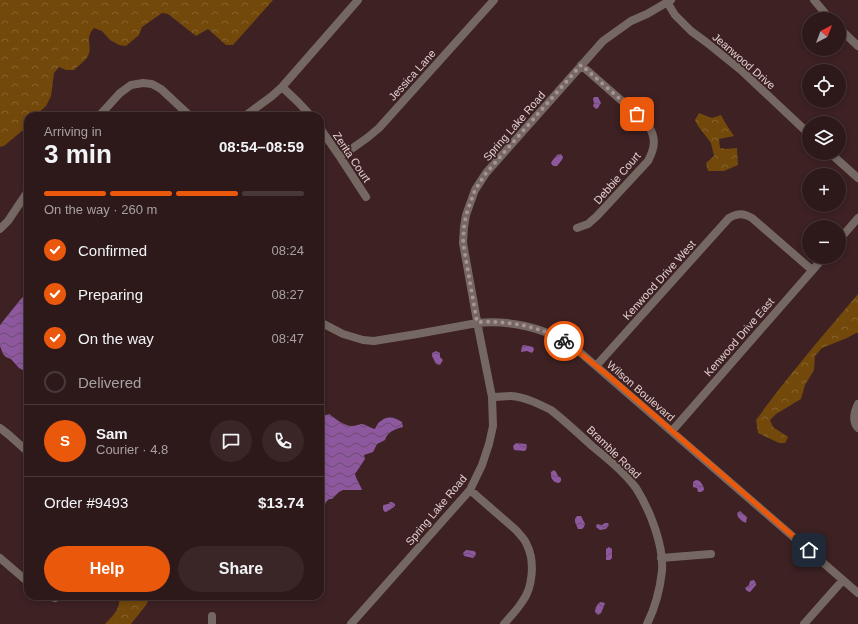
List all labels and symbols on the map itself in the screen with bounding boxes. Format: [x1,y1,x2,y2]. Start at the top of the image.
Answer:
north arrow [802,12,846,56]
street label: Jeanwood Drive [710,31,778,91]
street label: Jessica Lane [386,47,438,103]
street label: Spring Lake Road [481,89,547,163]
pin [620,97,654,131]
street label: Zerita Court [331,130,373,184]
street label: Debbie Court [591,150,643,206]
street label: Kenwood Drive West [620,238,698,322]
street label: Kenwood Drive East [702,295,776,379]
courier [544,321,584,361]
street label: Wilson Boulevard [605,358,677,424]
street label: Bramble Road [585,423,643,481]
street label: Spring Lake Road [403,472,469,548]
pin [792,533,826,567]

